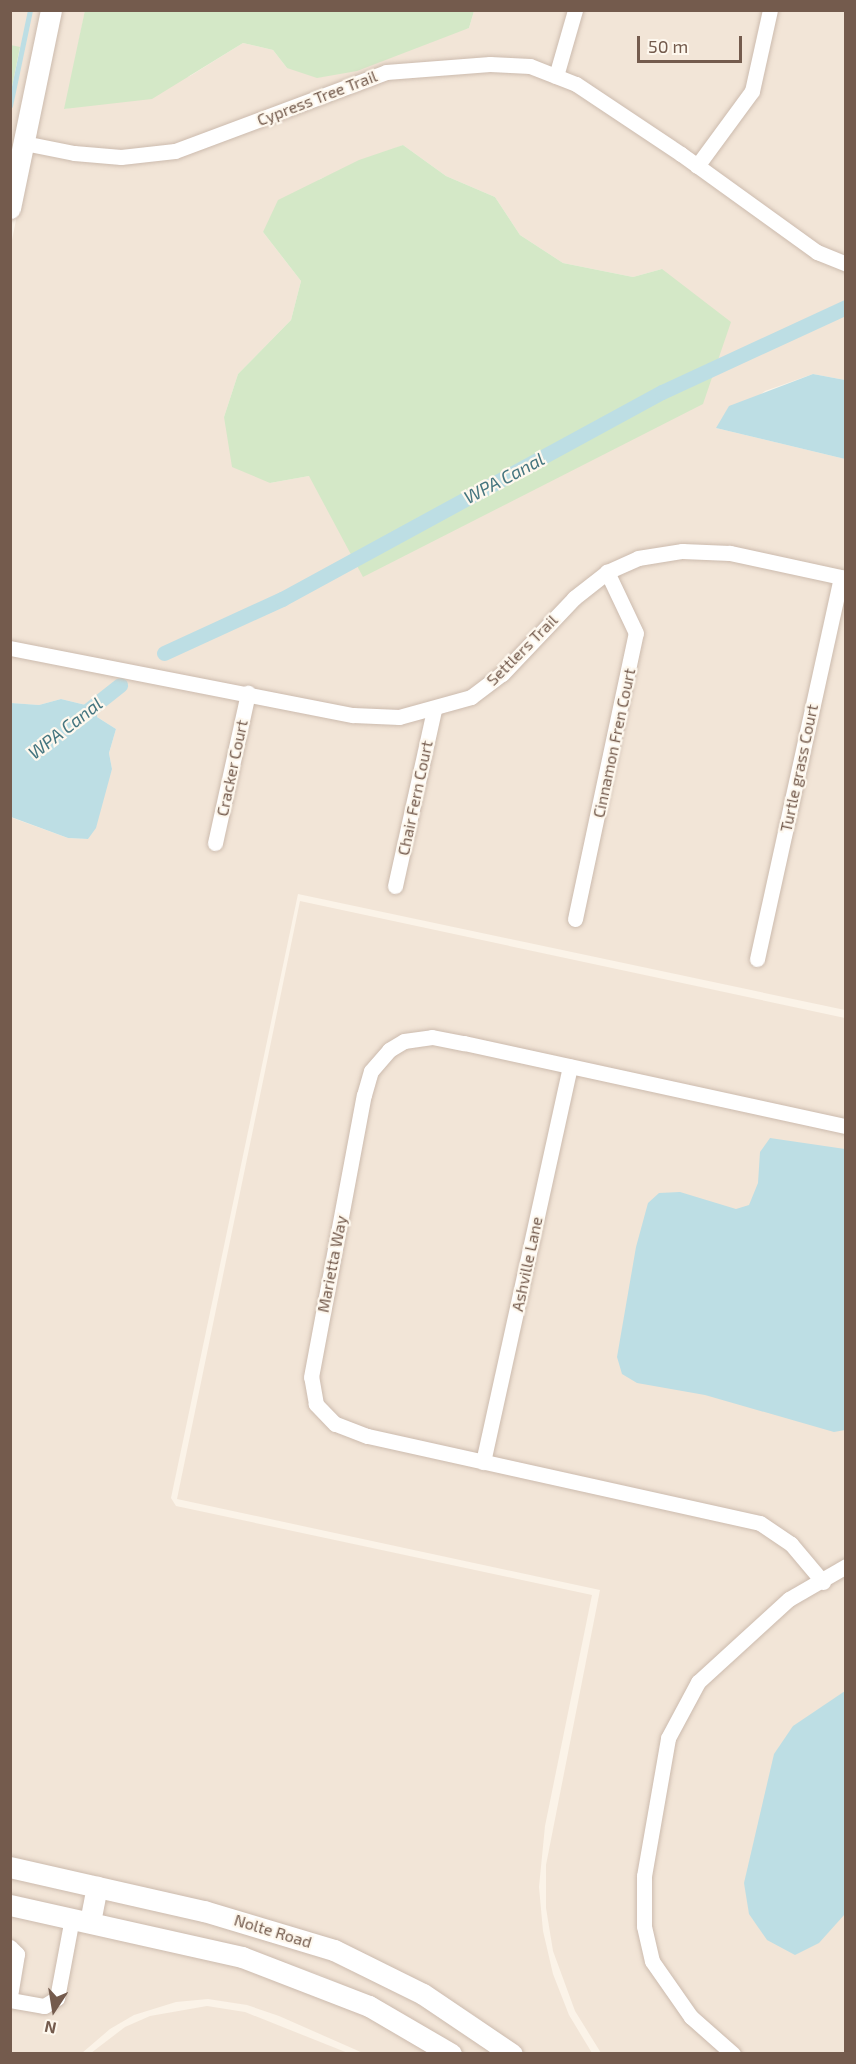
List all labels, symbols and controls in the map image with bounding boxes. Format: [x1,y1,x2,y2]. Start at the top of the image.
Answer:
scale bar [640,24,745,62]
text: 50 m [648,35,688,57]
street label: Cypress Tree Trail [254,66,380,130]
water label: WPA Canal [460,448,548,508]
street label: Settlers Trail [482,610,562,690]
street label: Cinnamon Fren Court [589,667,639,819]
water label: WPA Canal [23,692,107,764]
street label: Turtle grass Court [776,702,822,834]
street label: Cracker Court [212,718,252,818]
street label: Chair Fern Court [393,739,437,857]
street label: Marietta Way [313,1214,351,1314]
street label: Ashville Lane [508,1215,546,1313]
street label: Nolte Road [232,1910,314,1952]
north arrow [24,1980,84,2040]
text: N [43,2018,58,2039]

